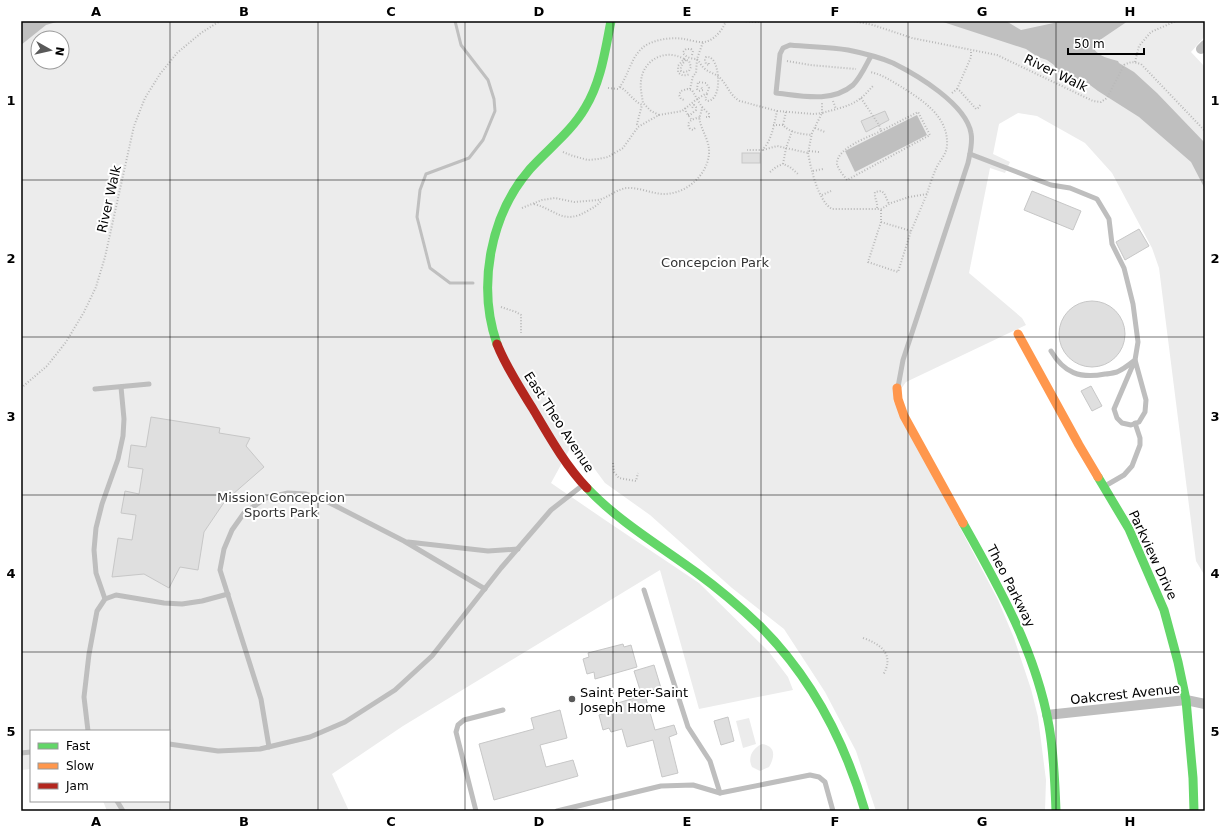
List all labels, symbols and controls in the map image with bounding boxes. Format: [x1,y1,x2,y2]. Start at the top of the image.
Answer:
text: A [91,4,101,19]
text: B [239,4,249,19]
text: C [386,4,396,19]
text: D [534,4,545,19]
text: E [683,4,691,19]
text: F [831,4,839,19]
text: G [977,4,987,19]
text: H [1125,4,1135,19]
north arrow [30,30,70,70]
scale bar [1068,30,1144,56]
text: 50 m [1074,37,1105,51]
text: N [52,46,66,57]
street label: River Walk [1022,51,1091,95]
text: 1 [6,93,16,108]
text: 1 [1210,93,1220,108]
street label: River Walk [94,163,124,234]
text: 2 [6,251,16,266]
text: 2 [1210,251,1220,266]
park label: Concepcion Park [661,255,769,270]
street label: East Theo Avenue [521,369,597,475]
text: 3 [6,409,16,424]
text: 3 [1210,409,1220,424]
park label: Mission Concepcion Sports Park [217,490,345,520]
street label: Parkview Drive [1126,508,1180,602]
street label: Theo Parkway [983,541,1038,630]
text: 4 [6,566,16,581]
text: 4 [1210,566,1220,581]
street label: Oakcrest Avenue [1069,681,1181,707]
place label: Saint Peter-Saint Joseph Home [579,685,688,715]
marker: Saint Peter-Saint Joseph Home [567,694,577,704]
text: 5 [6,724,16,739]
text: 5 [1210,724,1220,739]
legend [30,730,170,802]
text: Fast [66,739,90,753]
text: Slow [66,759,94,773]
text: Jam [65,779,89,793]
text: A [91,814,101,829]
text: B [239,814,249,829]
text: C [386,814,396,829]
text: D [534,814,545,829]
text: E [683,814,691,829]
text: F [831,814,839,829]
text: G [977,814,987,829]
text: H [1125,814,1135,829]

